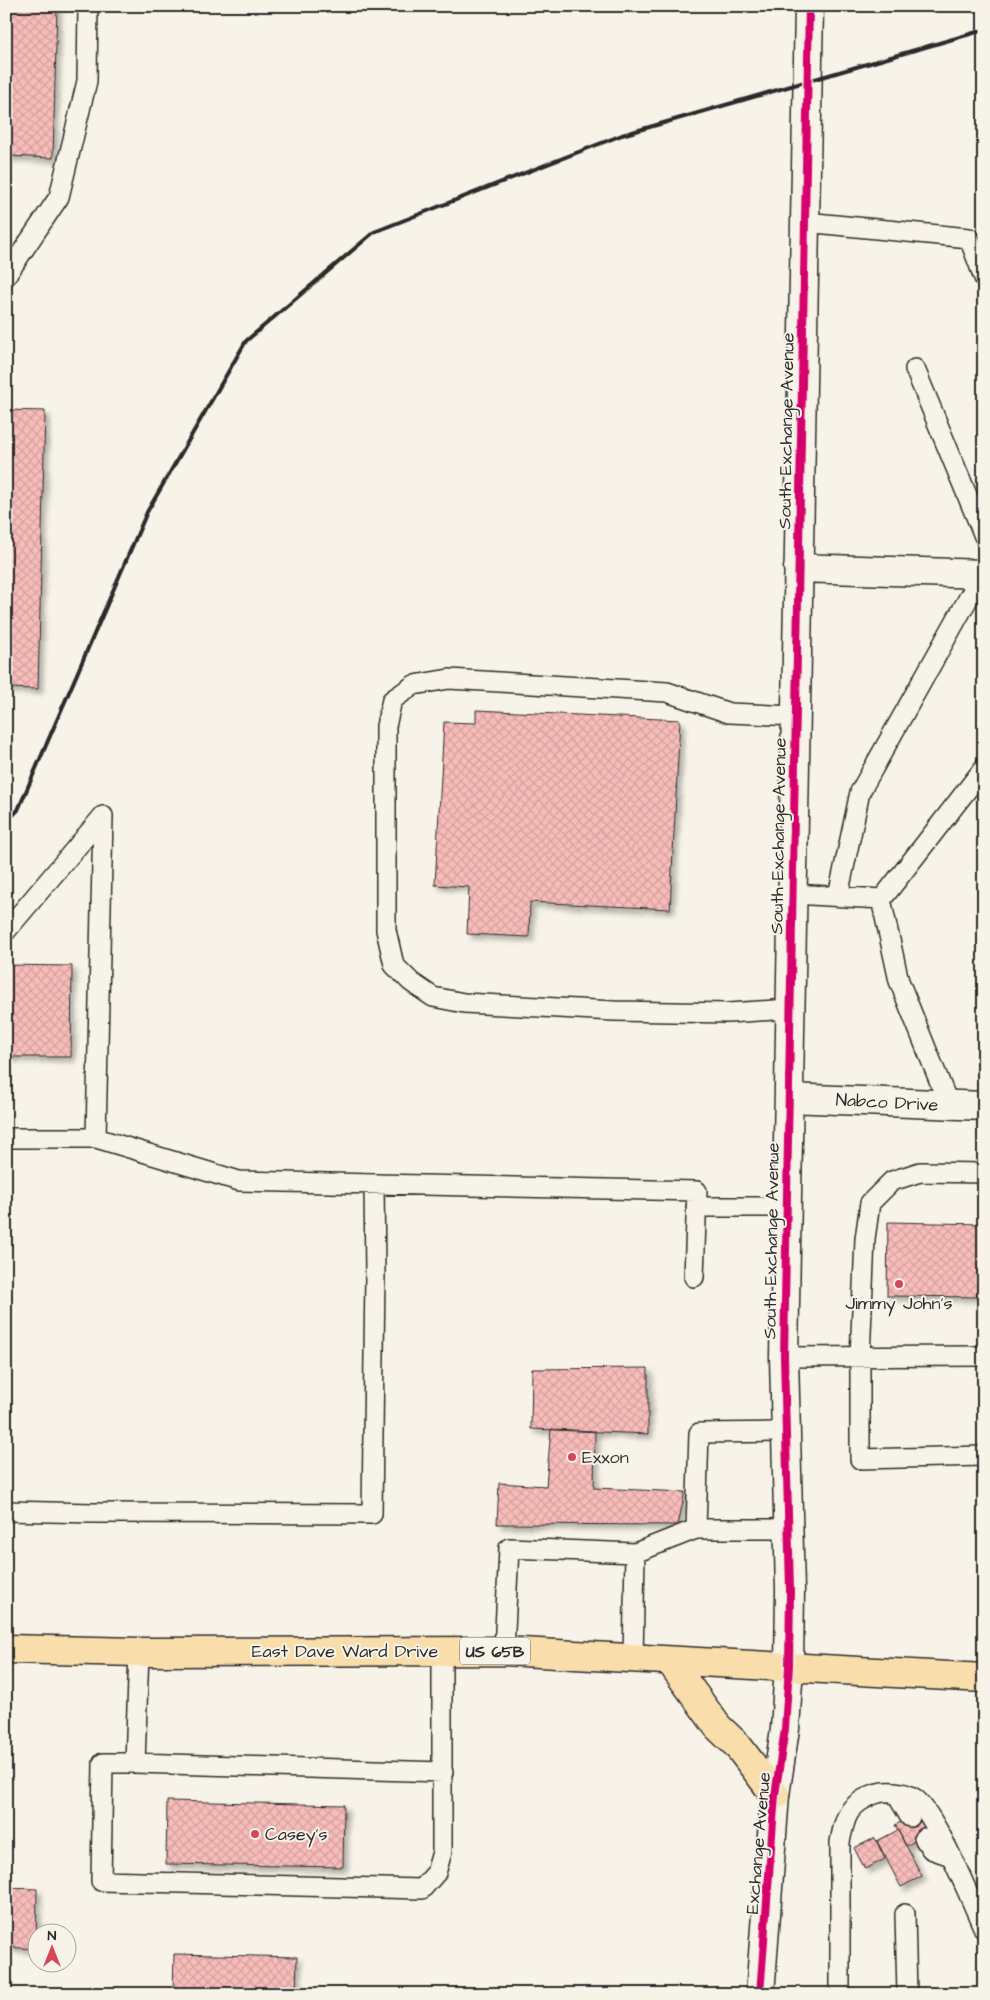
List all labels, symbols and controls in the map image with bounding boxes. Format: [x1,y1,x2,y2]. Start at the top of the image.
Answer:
street label: South Exchange Avenue [772,332,802,529]
street label: South Exchange Avenue [764,737,794,934]
street label: Nabco Drive [835,1087,939,1118]
street label: South Exchange Avenue [757,1142,787,1339]
marker: Jimmy John's [893,1278,905,1290]
place label: Jimmy John's [846,1291,952,1317]
place label: Exxon [582,1445,629,1470]
marker: Exxon [566,1451,578,1463]
road number: US 65B [460,1638,530,1664]
street label: East Dave Ward Drive [252,1639,438,1664]
street label: Exchange Avenue [740,1771,778,1915]
place label: Casey's [265,1822,328,1848]
marker: Casey's [249,1828,261,1840]
north arrow [28,1922,78,1972]
text: N [48,1926,57,1946]

